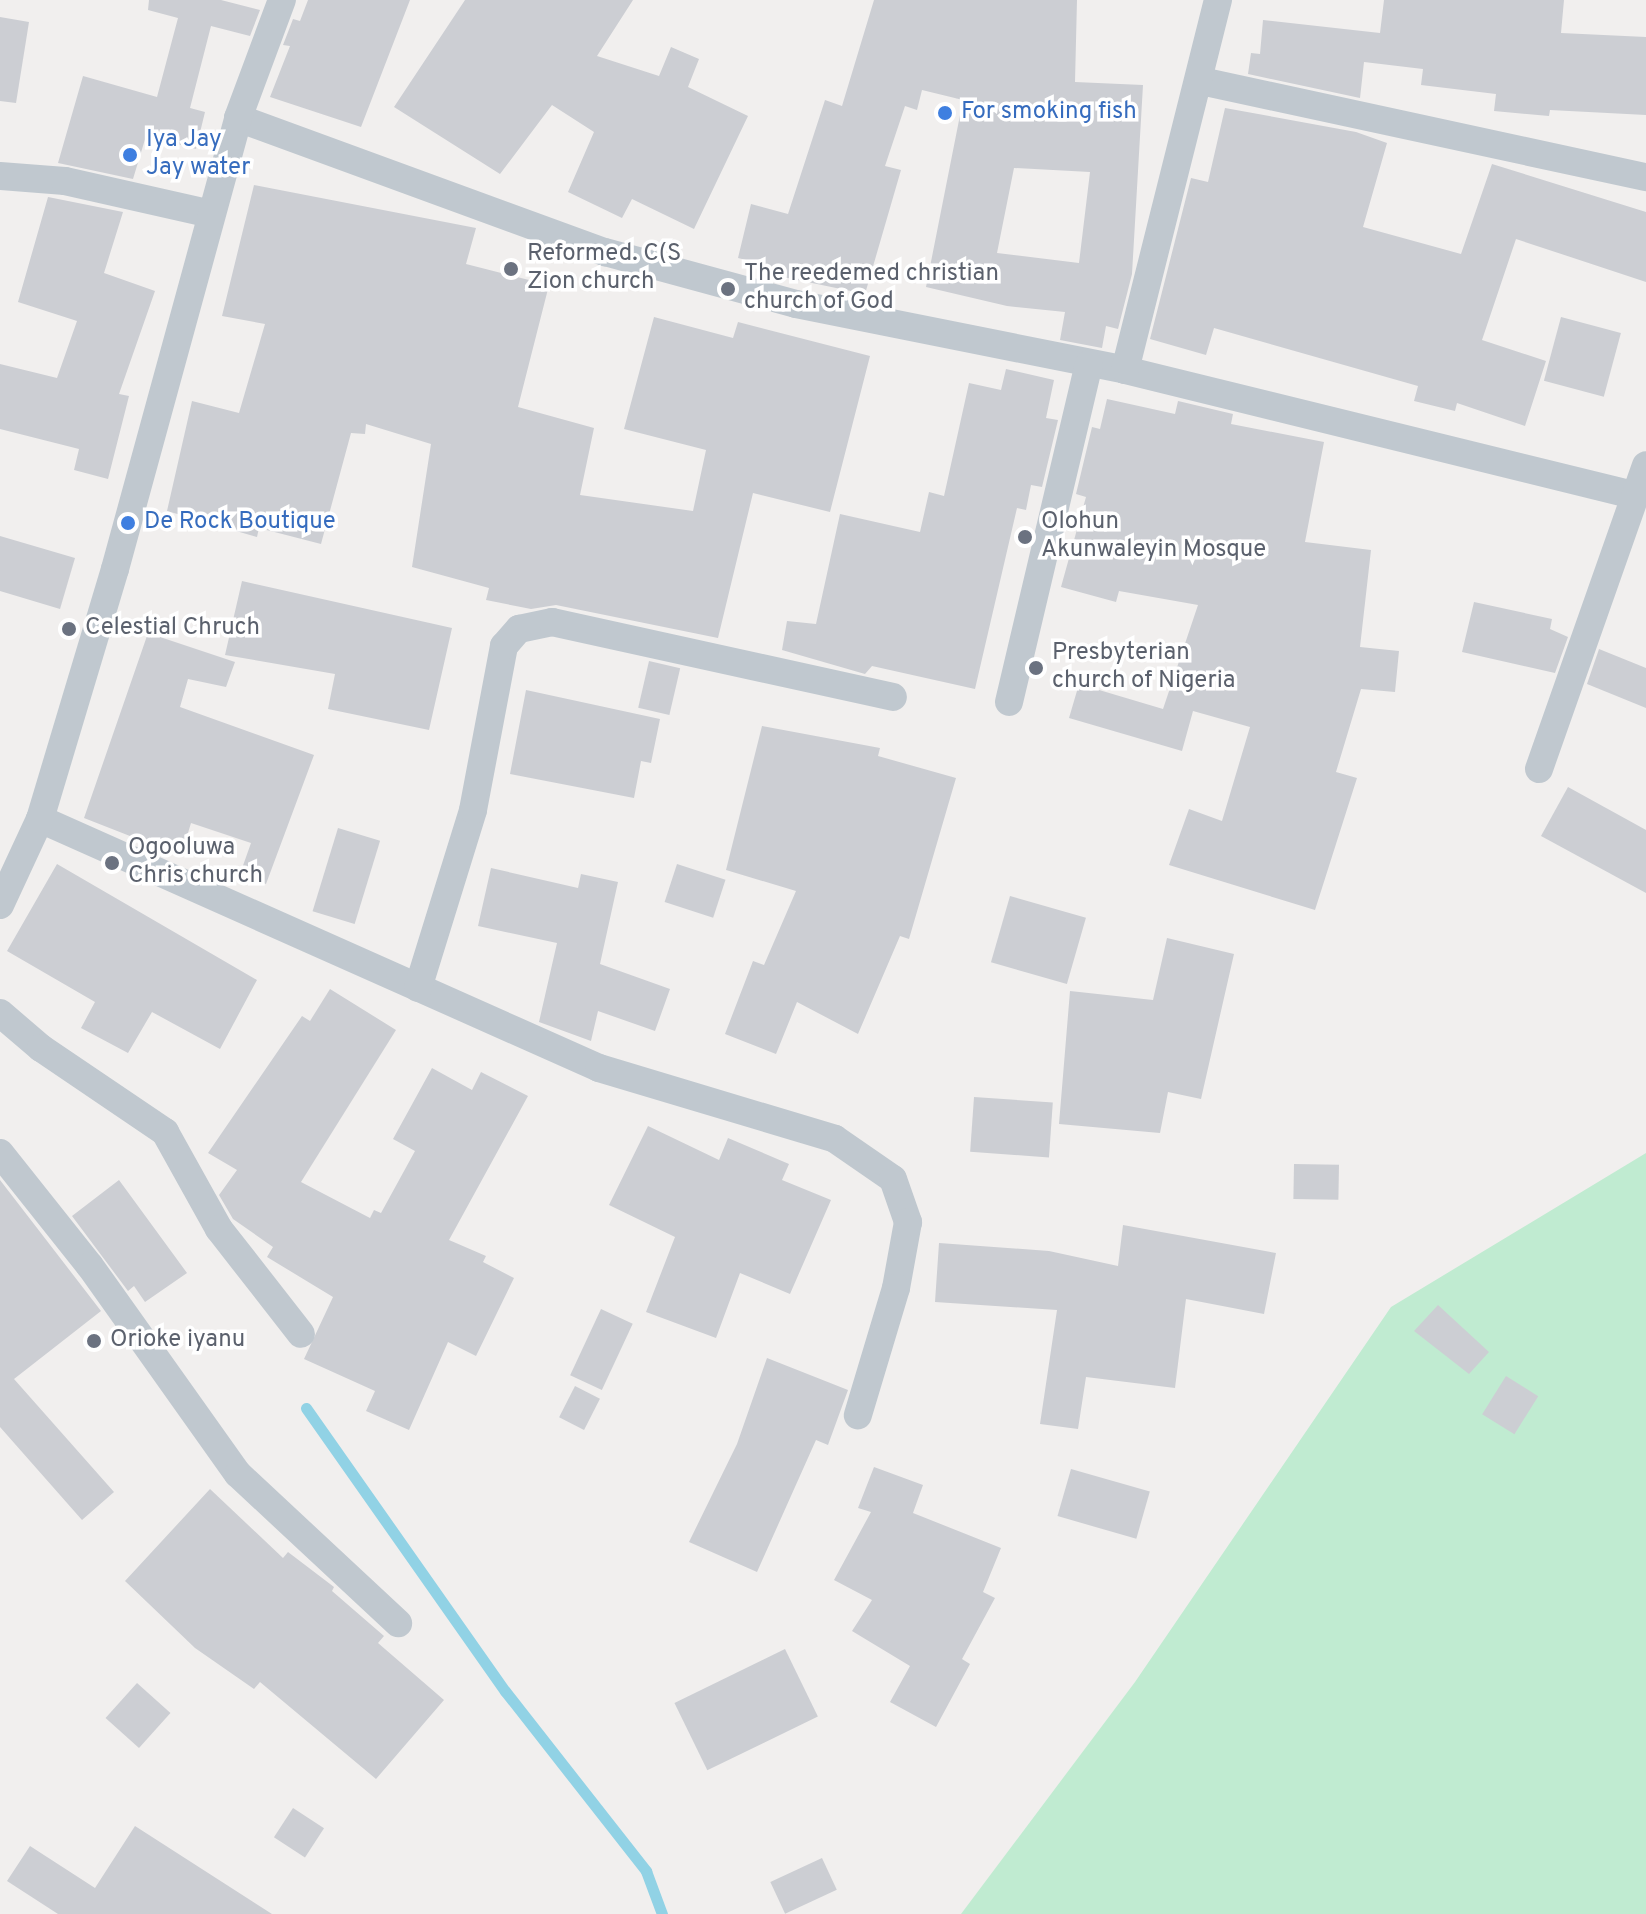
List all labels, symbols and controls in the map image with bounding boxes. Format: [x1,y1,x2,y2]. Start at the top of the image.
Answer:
place label: For smoking fish [961,99,1137,127]
marker: For smoking fish [936,104,954,122]
place label: Iya Jay Jay water [146,127,251,183]
marker: Iya Jay Jay water [121,146,139,164]
place label: Reformed. C(S Zion church [527,241,681,297]
marker: Reformed. C(S Zion church [502,260,520,278]
place label: The reedemed christian church of God [744,261,999,317]
marker: The reedemed christian church of God [719,280,737,298]
place label: De Rock Boutique [144,509,336,537]
place label: Olohun Akunwaleyin Mosque [1041,509,1266,565]
marker: De Rock Boutique [119,514,137,532]
marker: Olohun Akunwaleyin Mosque [1016,528,1034,546]
place label: Celestial Chruch [85,615,260,643]
marker: Celestial Chruch [60,620,78,638]
place label: Presbyterian church of Nigeria [1052,640,1235,696]
marker: Presbyterian church of Nigeria [1027,659,1045,677]
place label: Ogooluwa Chris church [128,835,263,891]
marker: Ogooluwa Chris church [103,854,121,872]
place label: Orioke iyanu [110,1327,245,1355]
marker: Orioke iyanu [85,1332,103,1350]

